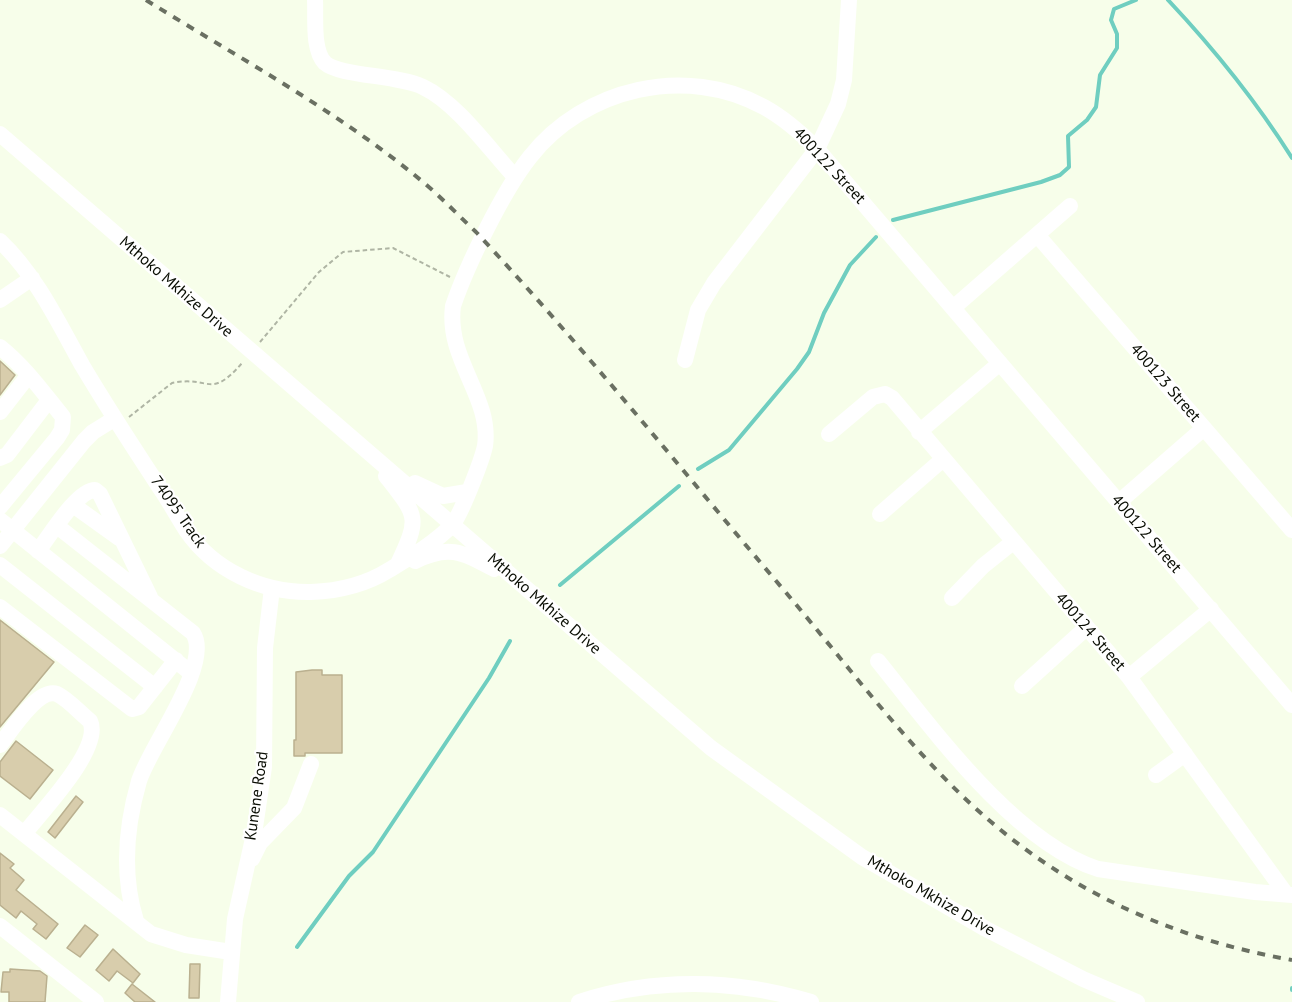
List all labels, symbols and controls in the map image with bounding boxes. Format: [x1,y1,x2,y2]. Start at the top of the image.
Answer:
street label: 400122 Street [789,124,869,208]
street label: Mthoko Mkhize Drive [115,232,237,342]
street label: 400123 Street [1126,340,1204,426]
street label: 74095 Track [146,472,210,552]
street label: 400122 Street [1107,491,1185,577]
street label: Mthoko Mkhize Drive [483,549,605,659]
street label: 400124 Street [1051,589,1129,675]
street label: Kunene Road [241,750,273,842]
street label: Mthoko Mkhize Drive [864,852,998,940]

